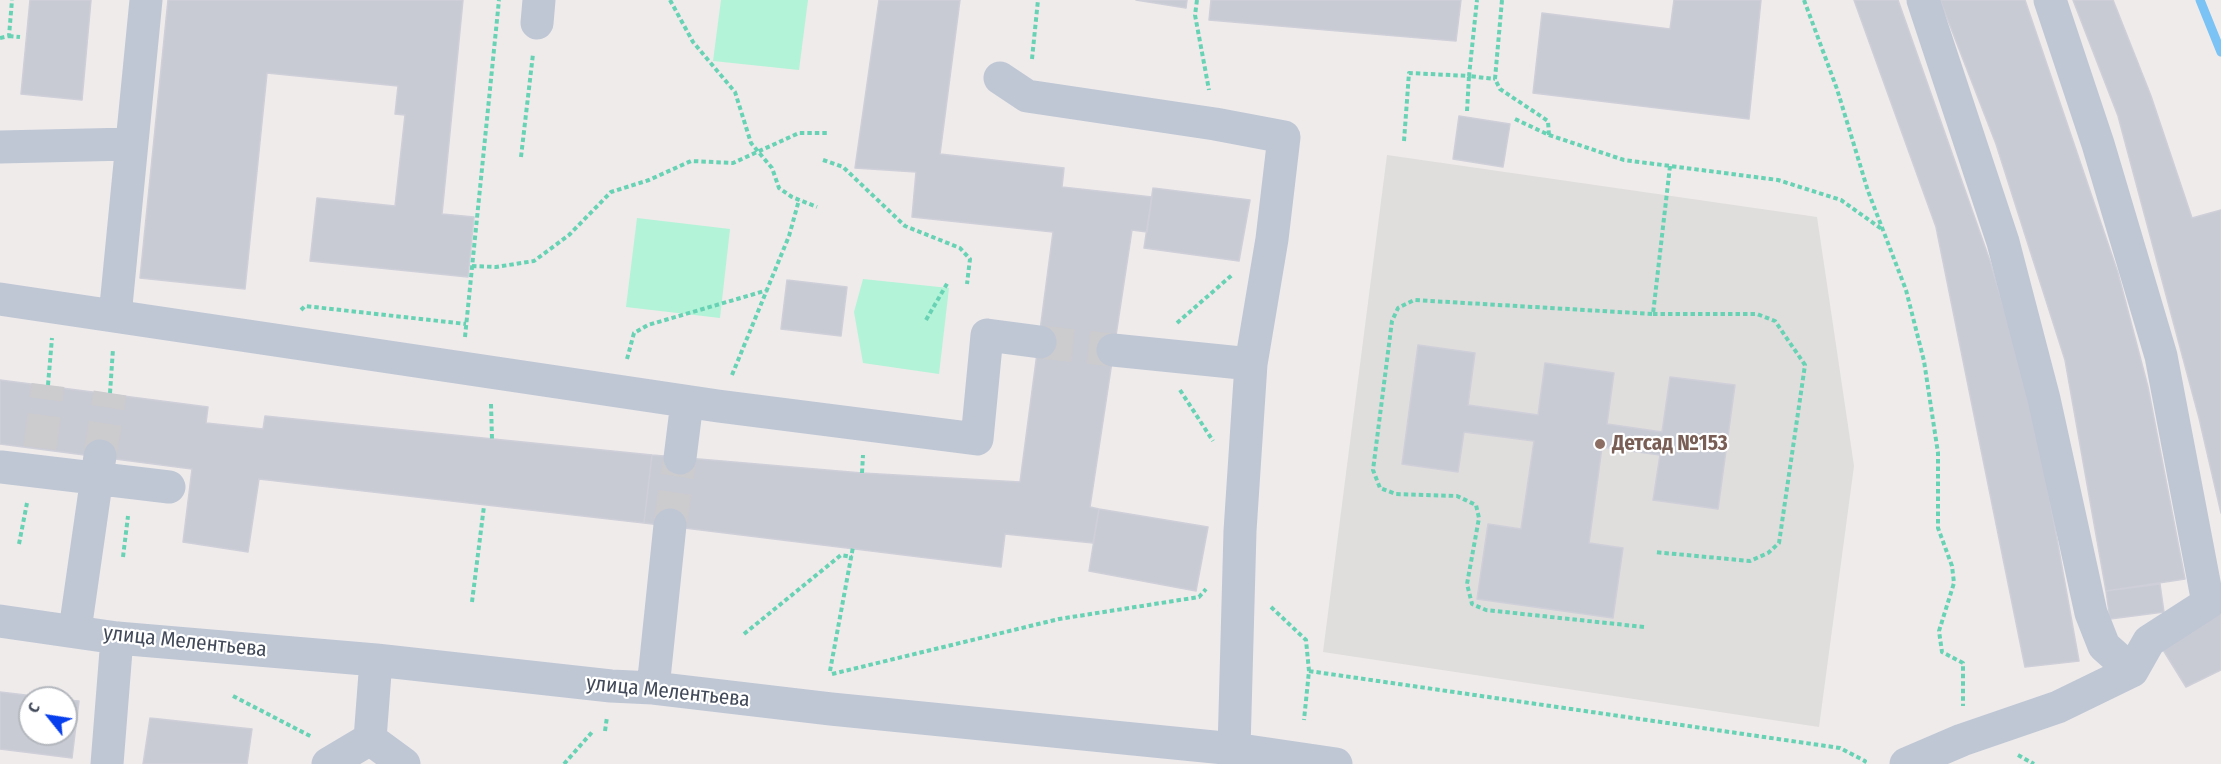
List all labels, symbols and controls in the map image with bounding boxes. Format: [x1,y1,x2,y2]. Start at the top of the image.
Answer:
place label: Детсад №153 [1612,431,1728,457]
marker: Детсад №153 [1593,437,1607,451]
street label: улица Мелентьева [102,621,268,663]
street label: улица Мелентьева [585,671,751,713]
north arrow [18,686,78,746]
text: С [23,699,44,716]

